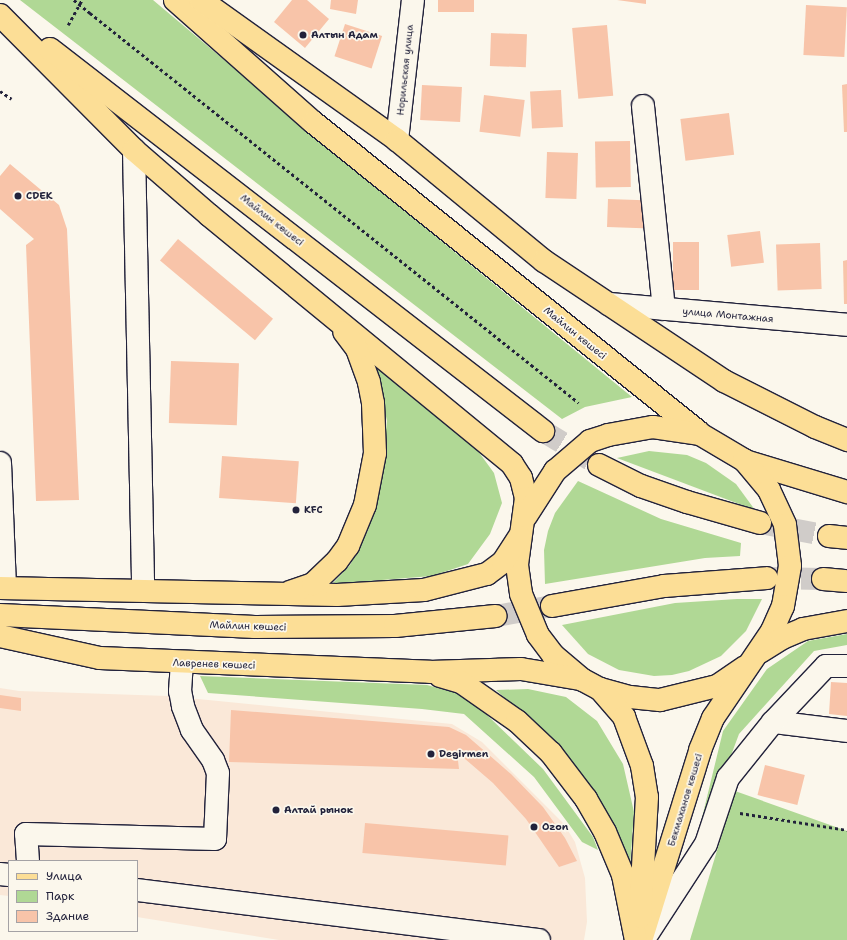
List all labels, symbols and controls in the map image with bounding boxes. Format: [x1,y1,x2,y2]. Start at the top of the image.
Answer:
street label: Норильская улица [394,24,416,116]
place label: Алтын Адам [311,29,378,41]
marker: Алтын Адам [298,30,308,40]
place label: CDEK [26,190,53,202]
marker: CDEK [13,191,23,201]
street label: Майлин көшесі [238,192,306,248]
street label: Майлин көшесі [541,304,609,362]
street label: улица Монтажная [682,305,774,325]
place label: KFC [304,504,323,516]
marker: KFC [291,505,301,515]
street label: Майлин көшесі [209,619,287,633]
street label: Лавренев көшесі [172,657,256,671]
place label: Degirmen [439,748,488,760]
marker: Degirmen [426,749,436,759]
street label: Бекмаханов көшесі [665,752,705,848]
place label: Алтай рынок [284,804,353,816]
marker: Алтай рынок [271,805,281,815]
place label: Ozon [542,821,568,833]
marker: Ozon [529,822,539,832]
legend [8,860,138,932]
text: Улица [46,868,82,884]
text: Парк [46,888,74,904]
text: Здание [46,908,89,924]

